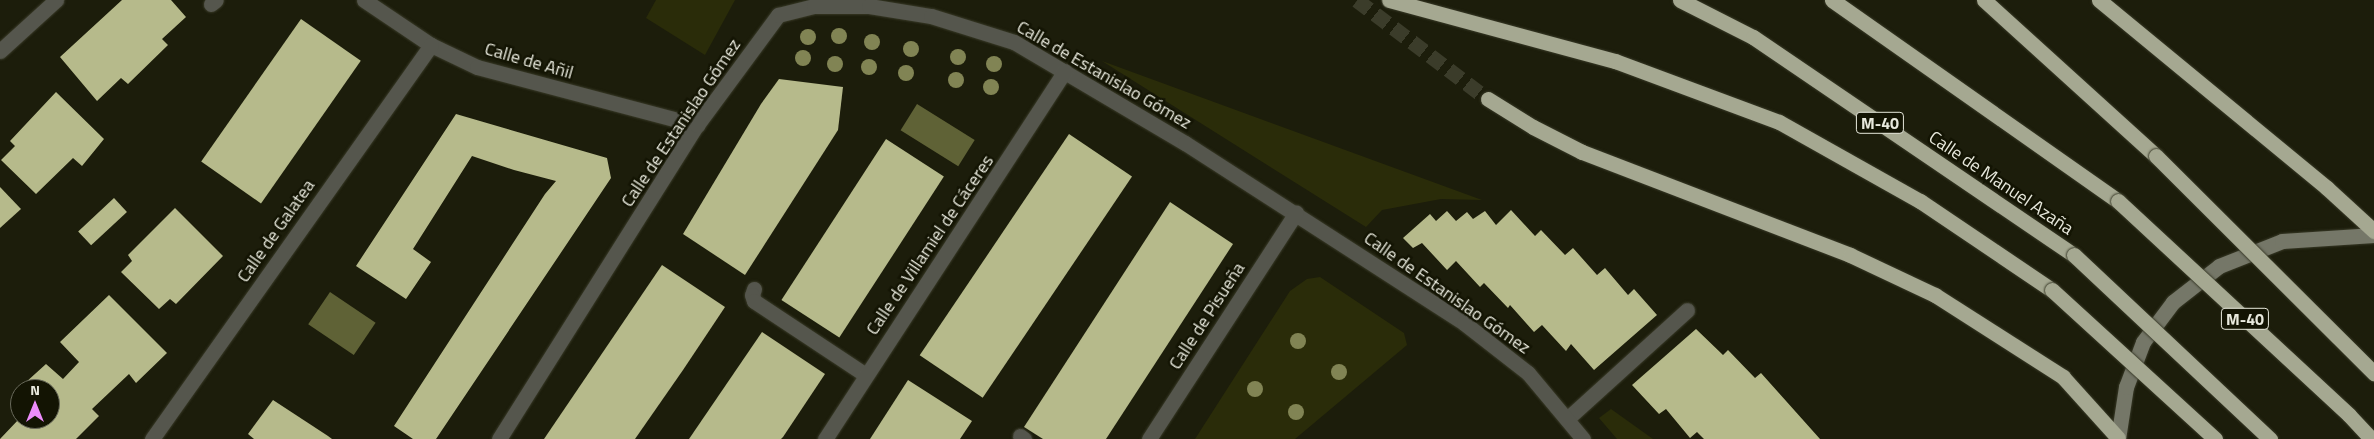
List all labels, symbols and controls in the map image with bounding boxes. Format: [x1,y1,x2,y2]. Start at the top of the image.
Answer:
street label: Calle de Estanislao Gómez [1013,16,1195,134]
street label: Calle de Estanislao Gómez [617,35,745,211]
street label: Calle de Añil [482,38,576,84]
road number: M-40 [1855,110,1905,136]
street label: Calle de Manuel Azaña [1925,127,2077,239]
street label: Calle de Villamiel de Cáceres [862,151,998,339]
street label: Calle de Galatea [233,175,319,287]
street label: Calle de Estanislao Gómez [1360,227,1534,359]
street label: Calle de Pisueña [1164,259,1250,373]
road number: M-40 [2220,306,2270,332]
north arrow [10,379,60,429]
text: N [30,379,40,400]

